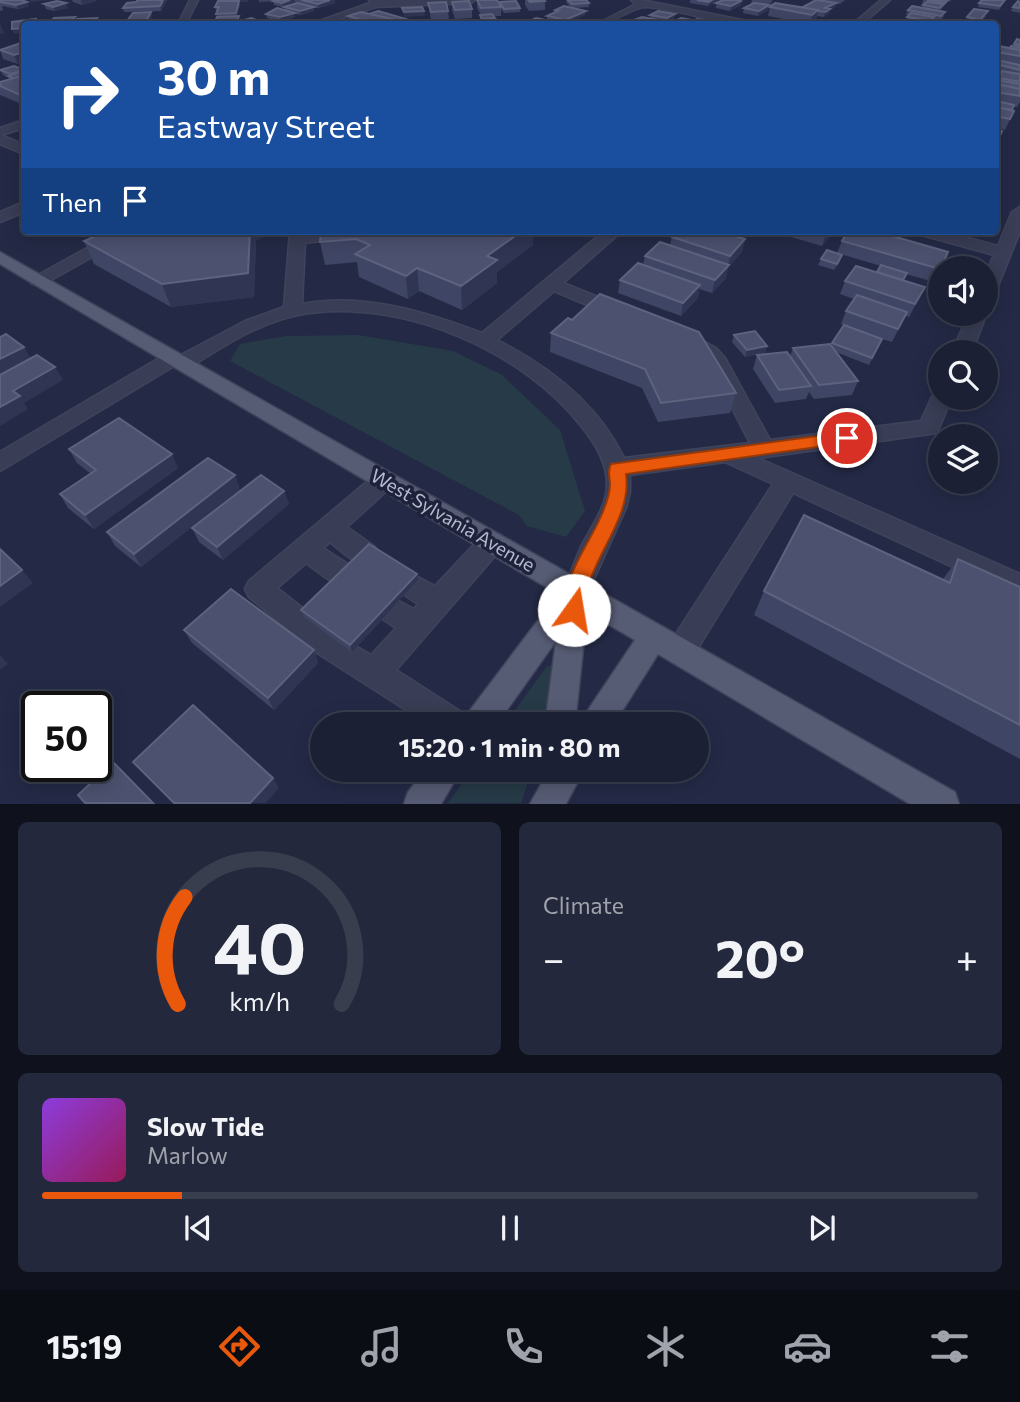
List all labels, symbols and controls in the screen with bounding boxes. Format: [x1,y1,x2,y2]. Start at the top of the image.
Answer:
text: 30 m [157,45,270,105]
icon: right [42,49,133,140]
text: Eastway Street [157,105,375,145]
icon: arrive [116,182,154,220]
text: Then [42,186,102,217]
map controls [928,256,998,494]
button: sound [928,256,998,326]
button: search [928,340,998,410]
pin [817,408,877,468]
icon: arrive [828,419,866,457]
button: layers [928,424,998,494]
street label: West Sylvania Avenue [367,463,539,576]
position arrow [537,573,611,647]
speed limit sign: 50 [21,691,112,782]
text: 15:20 · 1 min · 80 m [398,731,621,762]
text: Climate [543,891,624,919]
text: 40 [213,901,306,990]
text: 20° [715,925,805,989]
text: − [543,934,565,981]
text: + [956,934,978,981]
text: km/h [229,986,290,1016]
text: Slow Tide [147,1110,264,1141]
text: Marlow [147,1141,228,1169]
icon: previous [179,1209,217,1247]
icon: pause [491,1209,529,1247]
icon: next [803,1209,841,1247]
icon: directions [215,1322,264,1371]
icon: music [357,1322,406,1371]
icon: phone [499,1322,548,1371]
icon: climate [641,1322,690,1371]
icon: car [783,1322,832,1371]
icon: filters [925,1322,974,1371]
text: 15:19 [46,1326,122,1366]

